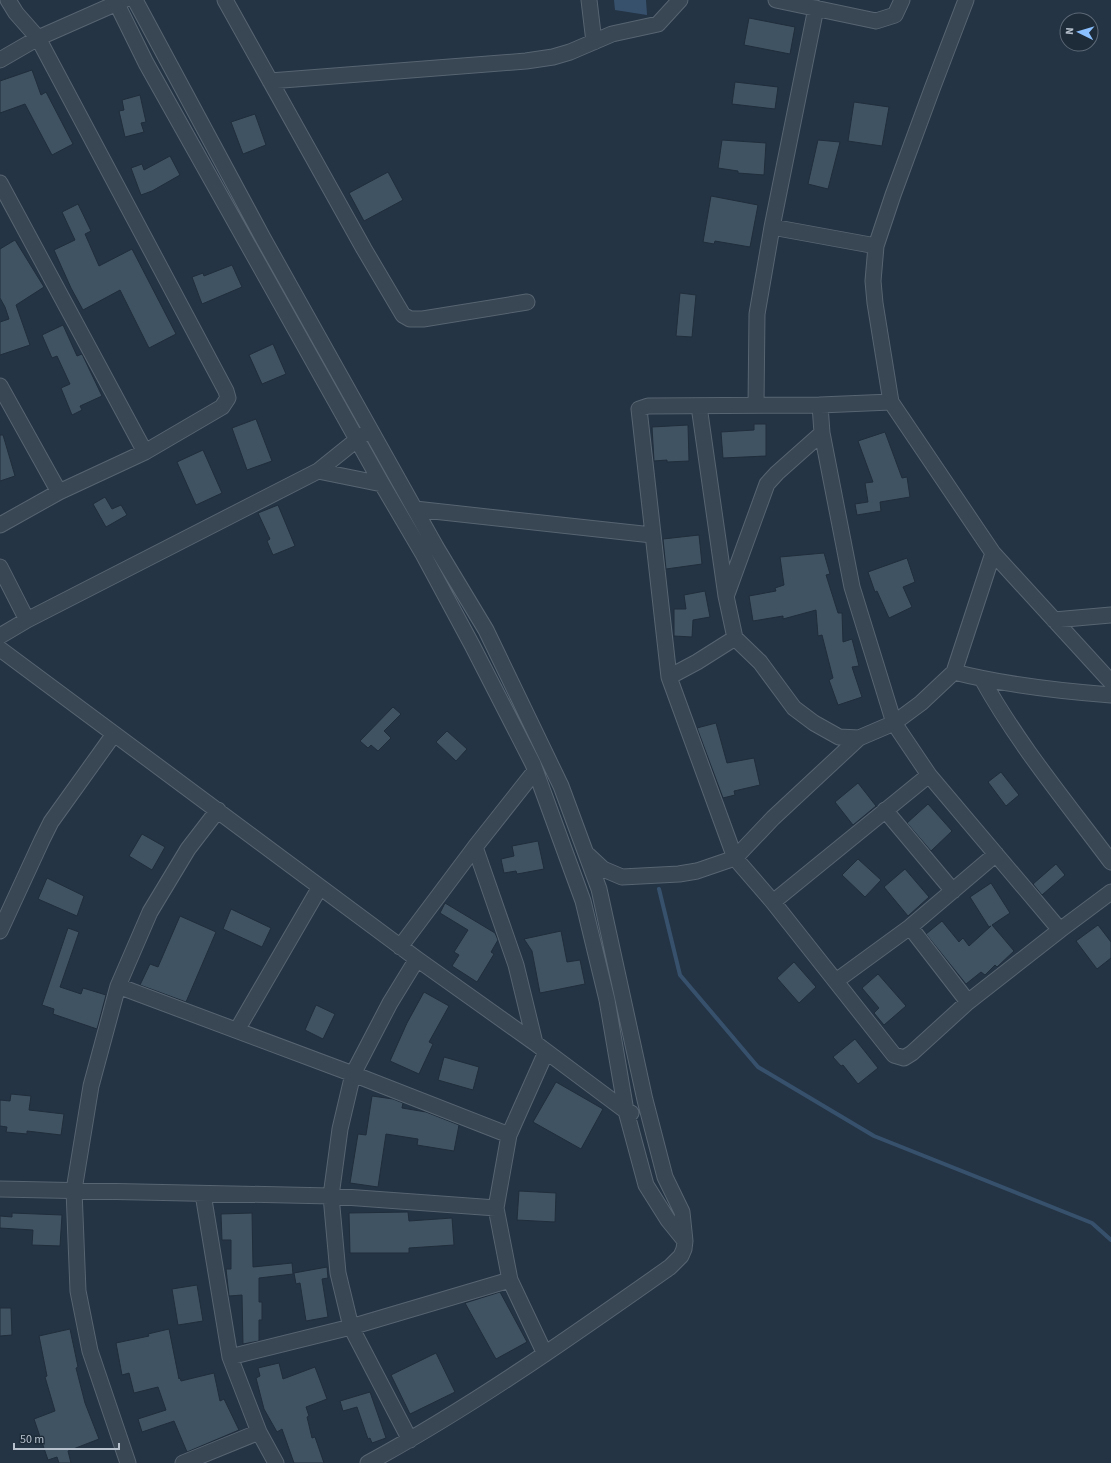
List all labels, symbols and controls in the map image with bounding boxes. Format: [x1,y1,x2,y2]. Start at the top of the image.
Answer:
north arrow [1059,12,1099,52]
text: N [1062,27,1077,35]
scale bar [14,1425,119,1451]
text: 50 m [20,1431,44,1448]

